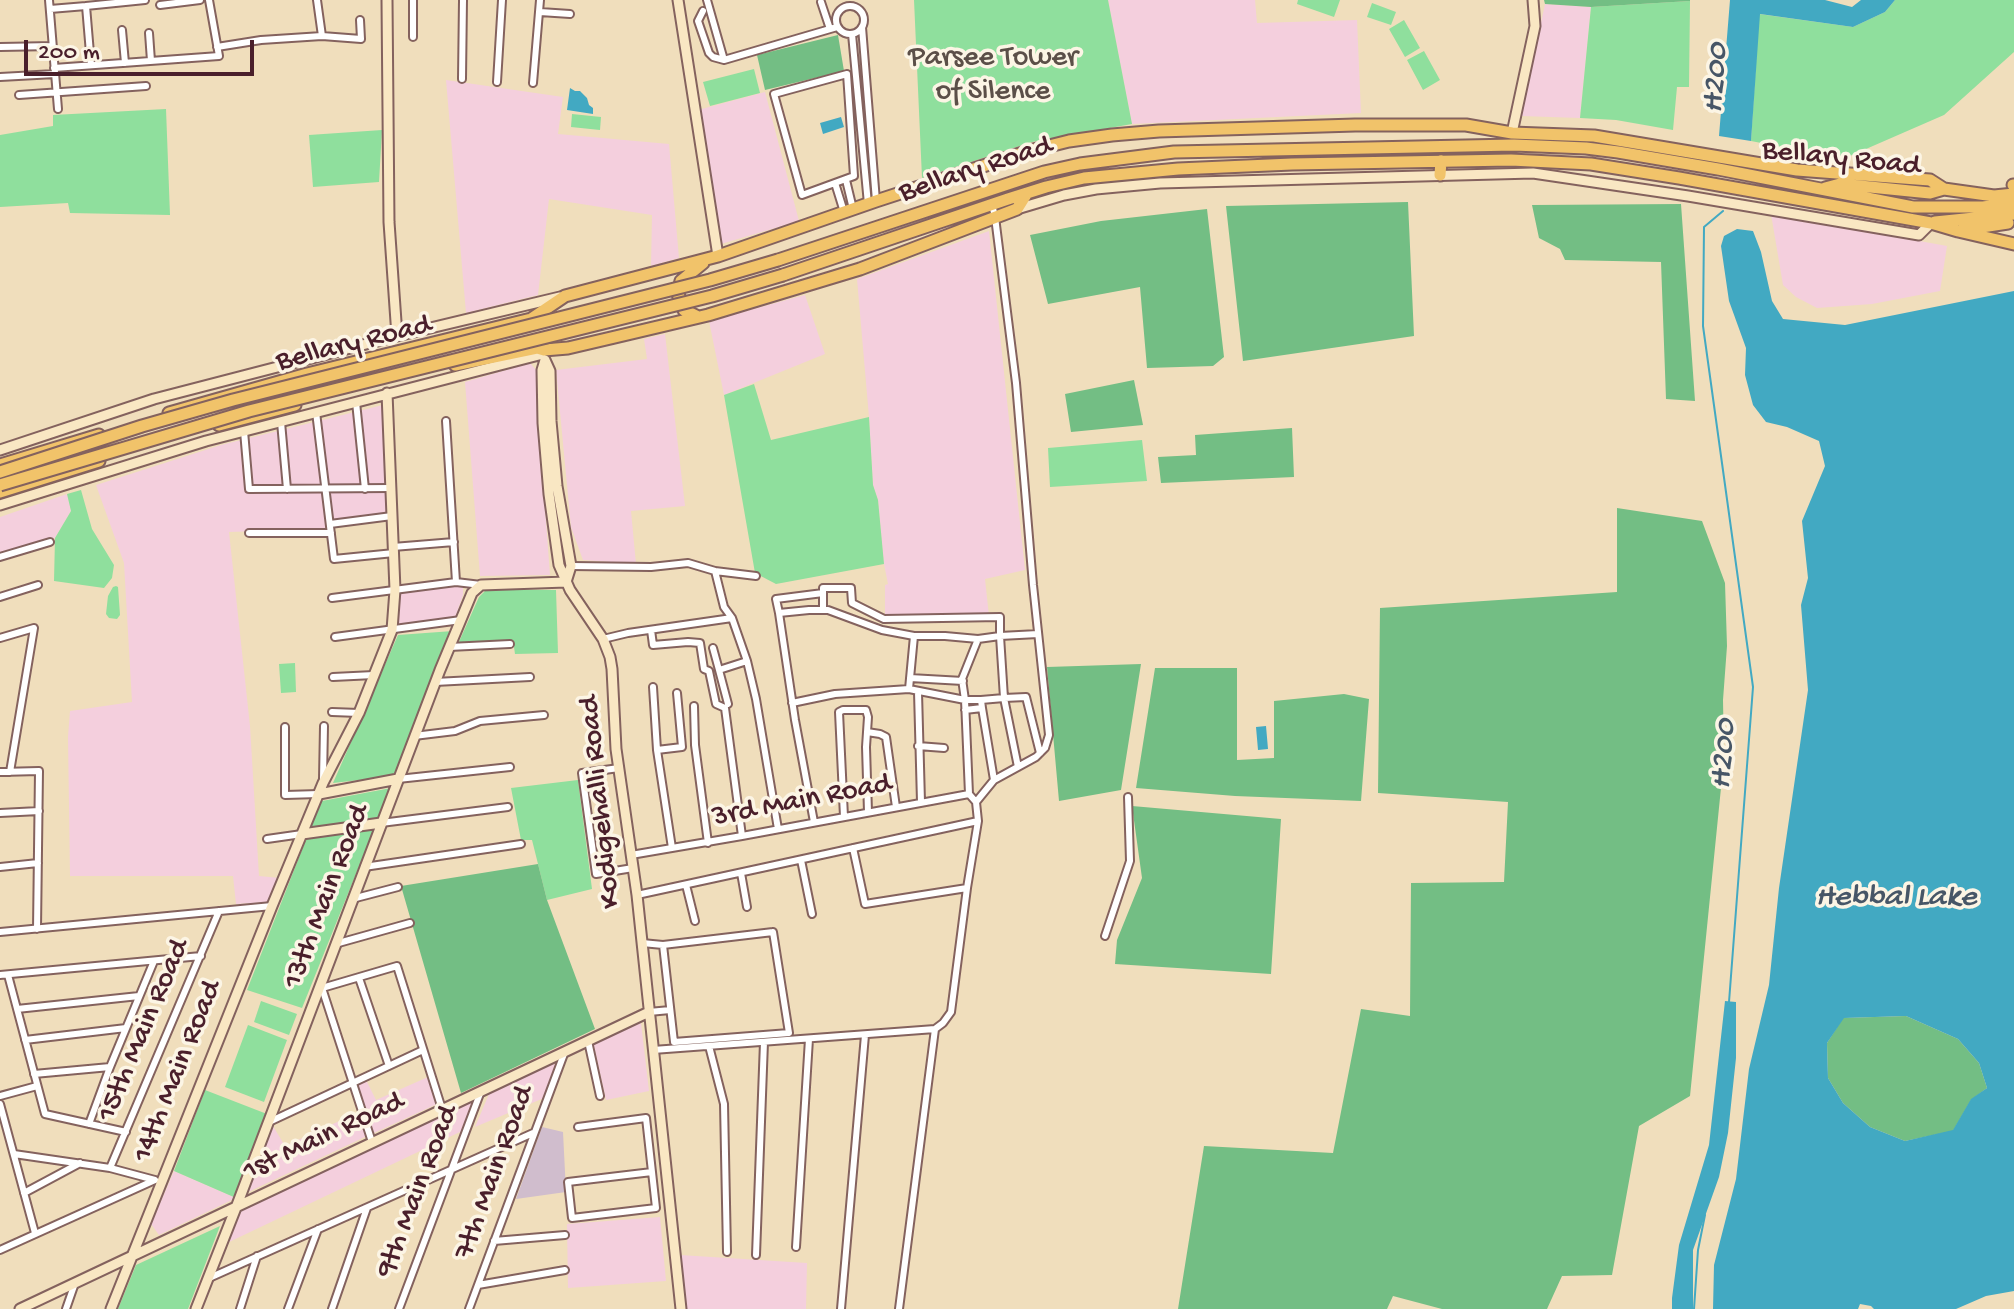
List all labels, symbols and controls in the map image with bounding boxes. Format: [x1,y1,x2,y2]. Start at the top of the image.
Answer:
scale bar [28,24,258,74]
text: 200 m [38,39,100,68]
park label: Parsee Tower of Silence [908,41,1078,112]
water label: H200 [1696,42,1740,114]
street label: Bellary Road [895,129,1057,213]
street label: Bellary Road [1760,134,1922,186]
street label: Bellary Road [273,308,435,382]
street label: Kodigehalli Road [573,694,631,910]
water label: H200 [1704,718,1748,790]
street label: 3rd Main Road [709,767,895,837]
street label: 13th Main Road [276,800,380,994]
water label: Hebbal Lake [1815,880,1977,918]
street label: 15th Main Road [90,935,200,1127]
street label: 14th Main Road [126,976,232,1168]
street label: 7th Main Road [448,1081,544,1265]
street label: 1st Main Road [238,1085,410,1191]
street label: 9th Main Road [370,1101,468,1283]

